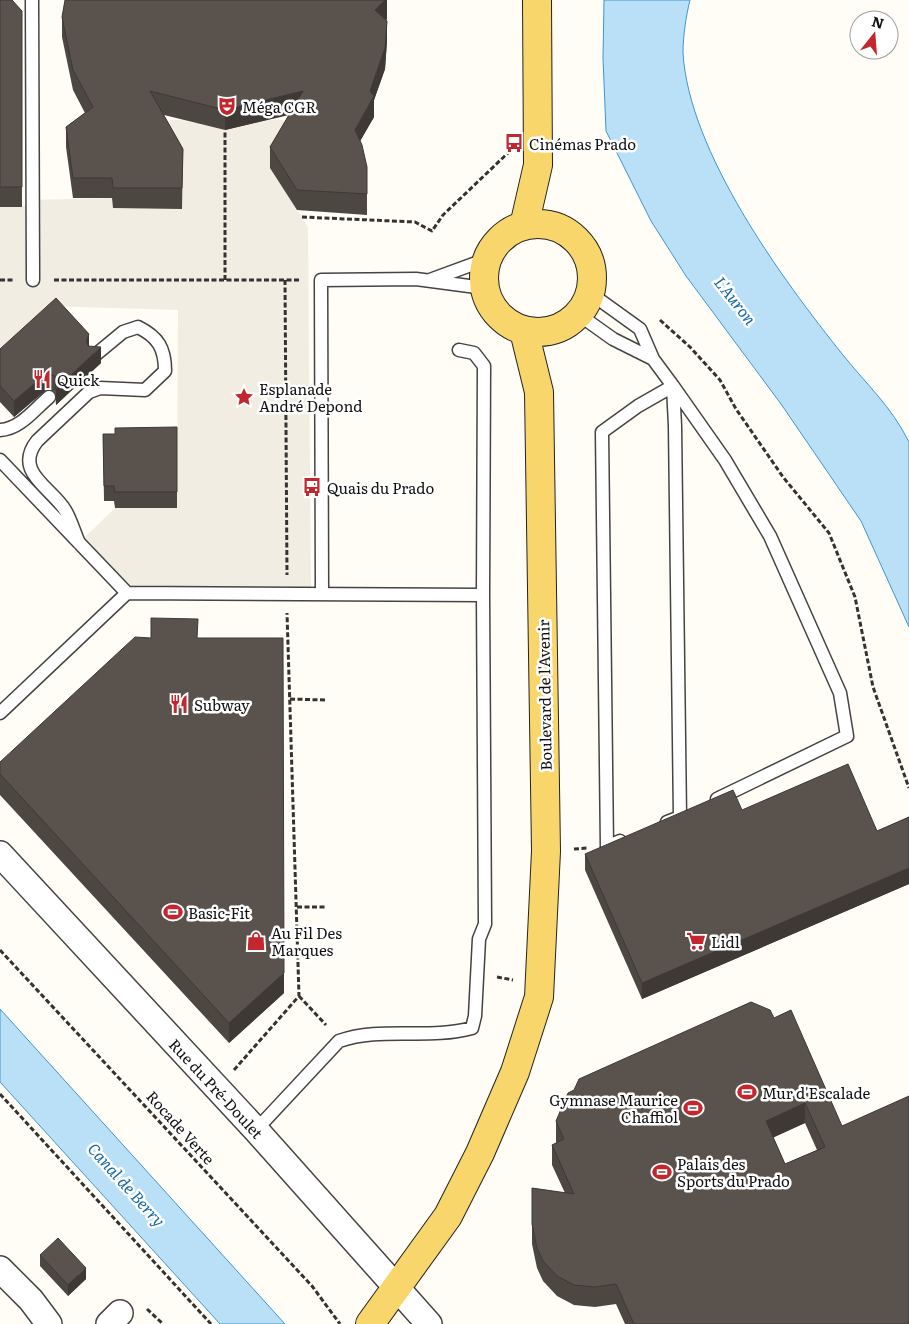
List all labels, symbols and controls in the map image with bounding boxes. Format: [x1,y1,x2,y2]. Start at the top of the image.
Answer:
north arrow [849,10,899,60]
text: N [870,10,887,33]
theatre icon: Méga CGR [216,95,238,117]
place label: Méga CGR [242,95,316,118]
bus stop icon: Cinémas Prado [503,132,525,154]
place label: Cinémas Prado [529,132,636,155]
water label: L'Auron [709,271,763,330]
restaurant icon: Quick [31,368,53,390]
place label: Quick [57,368,100,391]
place label: Esplanade André Depond [259,377,362,417]
place icon: Esplanade André Depond [233,386,255,408]
bus stop icon: Quais du Prado [301,476,323,498]
place label: Quais du Prado [327,476,434,499]
street label: Boulevard de l'Avenir [531,619,557,771]
restaurant icon: Subway [168,693,190,715]
place label: Subway [194,693,250,716]
sports icon: Basic-Fit [162,901,184,923]
place label: Basic-Fit [188,901,250,924]
place label: Au Fil Des Marques [271,921,342,961]
shop icon: Au Fil Des Marques [245,930,267,952]
supermarket icon: Lidl [685,930,707,952]
place label: Lidl [711,930,740,953]
street label: Rue du Pré-Doulet [165,1033,269,1143]
sports icon: Mur d'Escalade [736,1081,758,1103]
place label: Mur d'Escalade [762,1081,871,1104]
street label: Rocade Verte [141,1085,221,1169]
place label: Gymnase Maurice Chaffiol [549,1088,678,1128]
sports icon: Gymnase Maurice Chaffiol [682,1097,704,1119]
water label: Canal de Berry [83,1137,171,1231]
place label: Palais des Sports du Prado [677,1152,790,1192]
sports icon: Palais des Sports du Prado [651,1161,673,1183]

